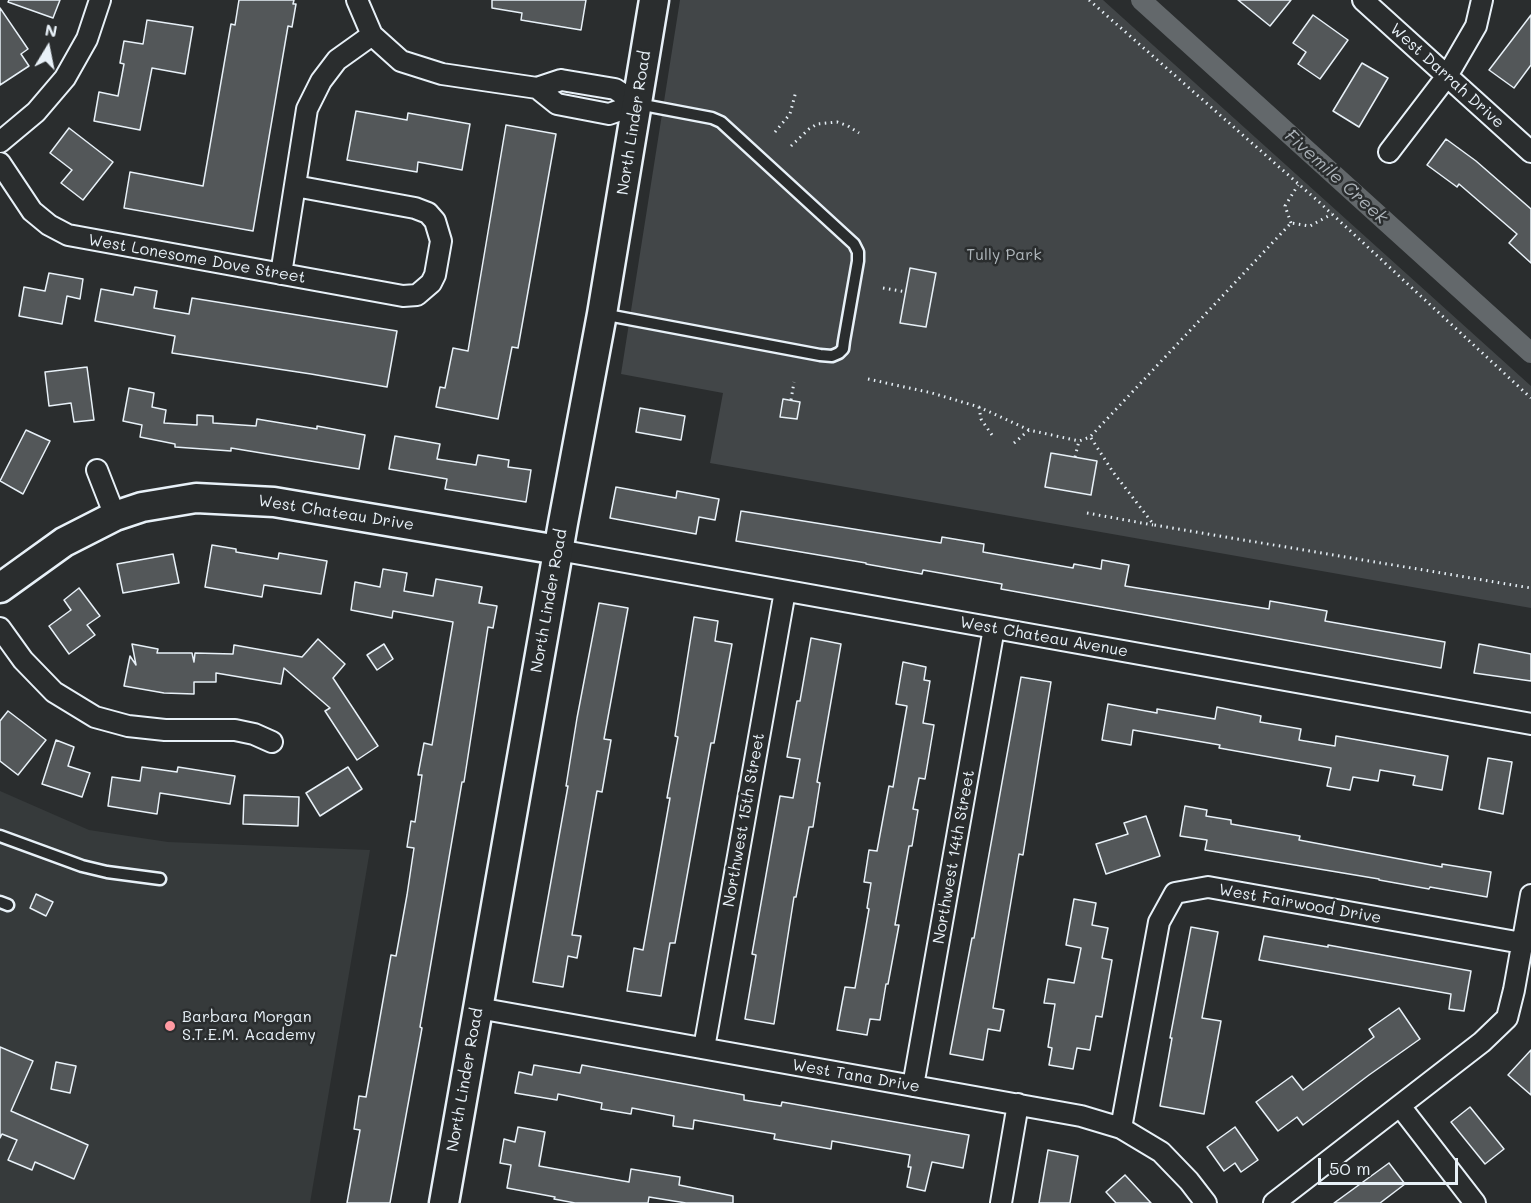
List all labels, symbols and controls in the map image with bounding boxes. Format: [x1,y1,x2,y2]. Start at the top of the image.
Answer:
north arrow [18,18,78,78]
text: N [43,18,59,41]
street label: West Darrah Drive [1386,20,1508,132]
street label: North Linder Road [613,50,655,196]
water label: Fivemile Creek [1280,125,1392,229]
street label: West Lonesome Dove Street [87,230,307,288]
park label: Tully Park [966,245,1042,265]
street label: West Chateau Drive [257,491,415,535]
street label: North Linder Road [527,528,571,674]
street label: West Chateau Avenue [958,613,1130,661]
street label: Northwest 15th Street [719,732,769,908]
street label: Northwest 14th Street [929,769,979,945]
street label: West Fairwood Drive [1217,880,1383,928]
place label: Barbara Morgan S.T.E.M. Academy [182,1007,316,1045]
street label: North Linder Road [443,1007,487,1153]
marker: Barbara Morgan S.T.E.M. Academy [163,1019,177,1033]
street label: West Tana Drive [791,1055,921,1097]
scale bar [1321,1146,1460,1184]
text: 50 m [1329,1156,1371,1180]

